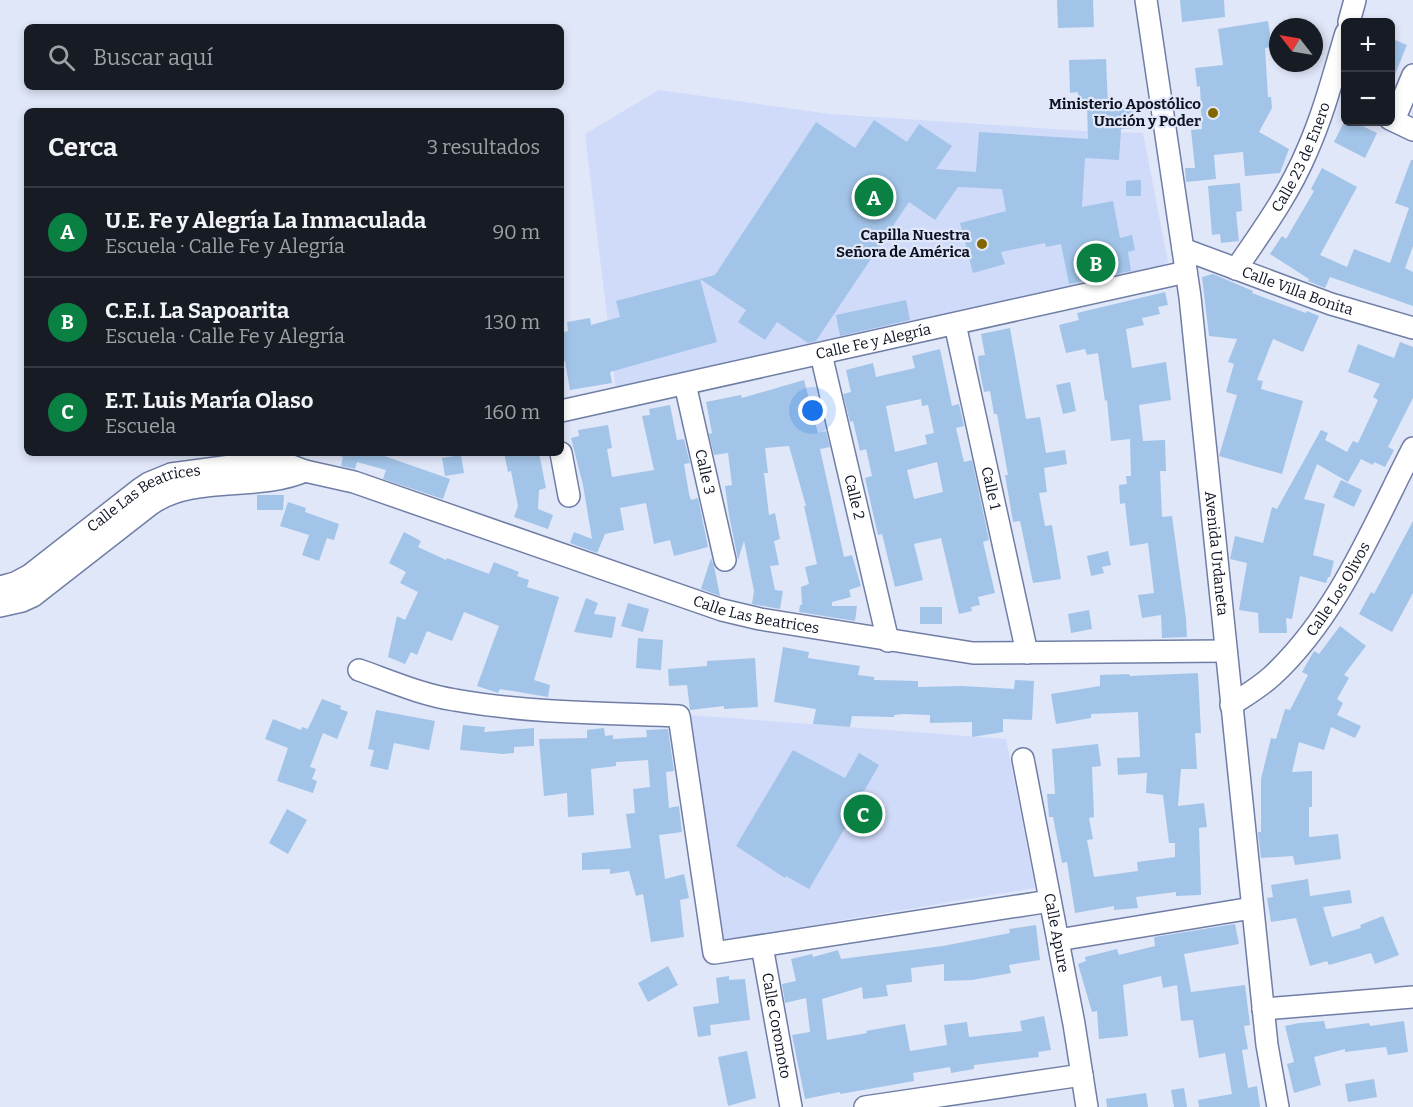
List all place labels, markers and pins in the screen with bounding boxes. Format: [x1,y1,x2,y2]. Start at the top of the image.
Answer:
place label: Ministerio Apostólico Unción y Poder [1049,95,1201,130]
marker: Ministerio Apostólico Unción y Poder [1206,106,1220,120]
pin: A [854,174,894,220]
place label: Capilla Nuestra Señora de América [836,226,971,261]
marker: Capilla Nuestra Señora de América [975,237,989,251]
pin: B [1076,240,1116,286]
pin: C [844,792,882,836]

